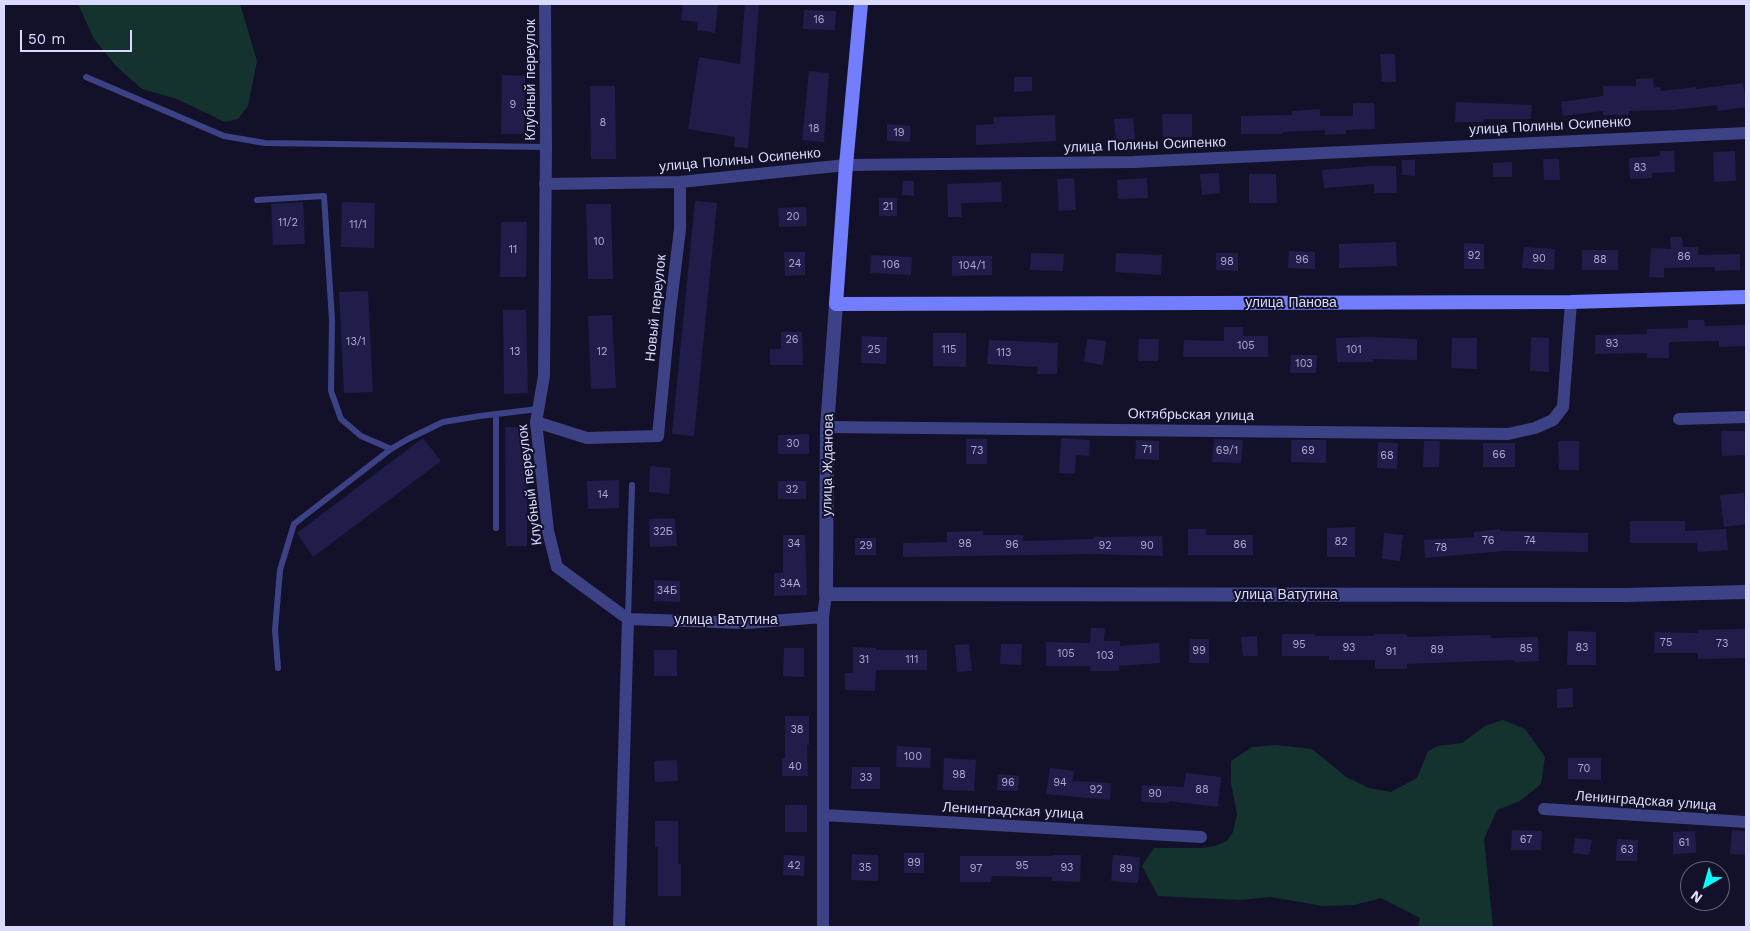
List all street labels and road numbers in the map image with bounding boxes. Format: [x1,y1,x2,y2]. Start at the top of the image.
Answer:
street label: Клубный переулок [523,19,539,141]
street label: улица Полины Осипенко [1469,113,1631,139]
street label: улица Полины Осипенко [1064,134,1226,156]
street label: улица Полины Осипенко [658,145,822,175]
street label: Новый переулок [642,254,670,362]
street label: улица Панова [1245,295,1337,311]
street label: Октябрьская улица [1128,405,1254,425]
street label: улица Жданова [819,413,837,517]
street label: Клубный переулок [514,424,546,546]
street label: улица Ватутина [1234,587,1338,603]
street label: улица Ватутина [674,612,778,628]
street label: Ленинградская улица [1575,788,1717,814]
street label: Ленинградская улица [942,799,1084,823]

